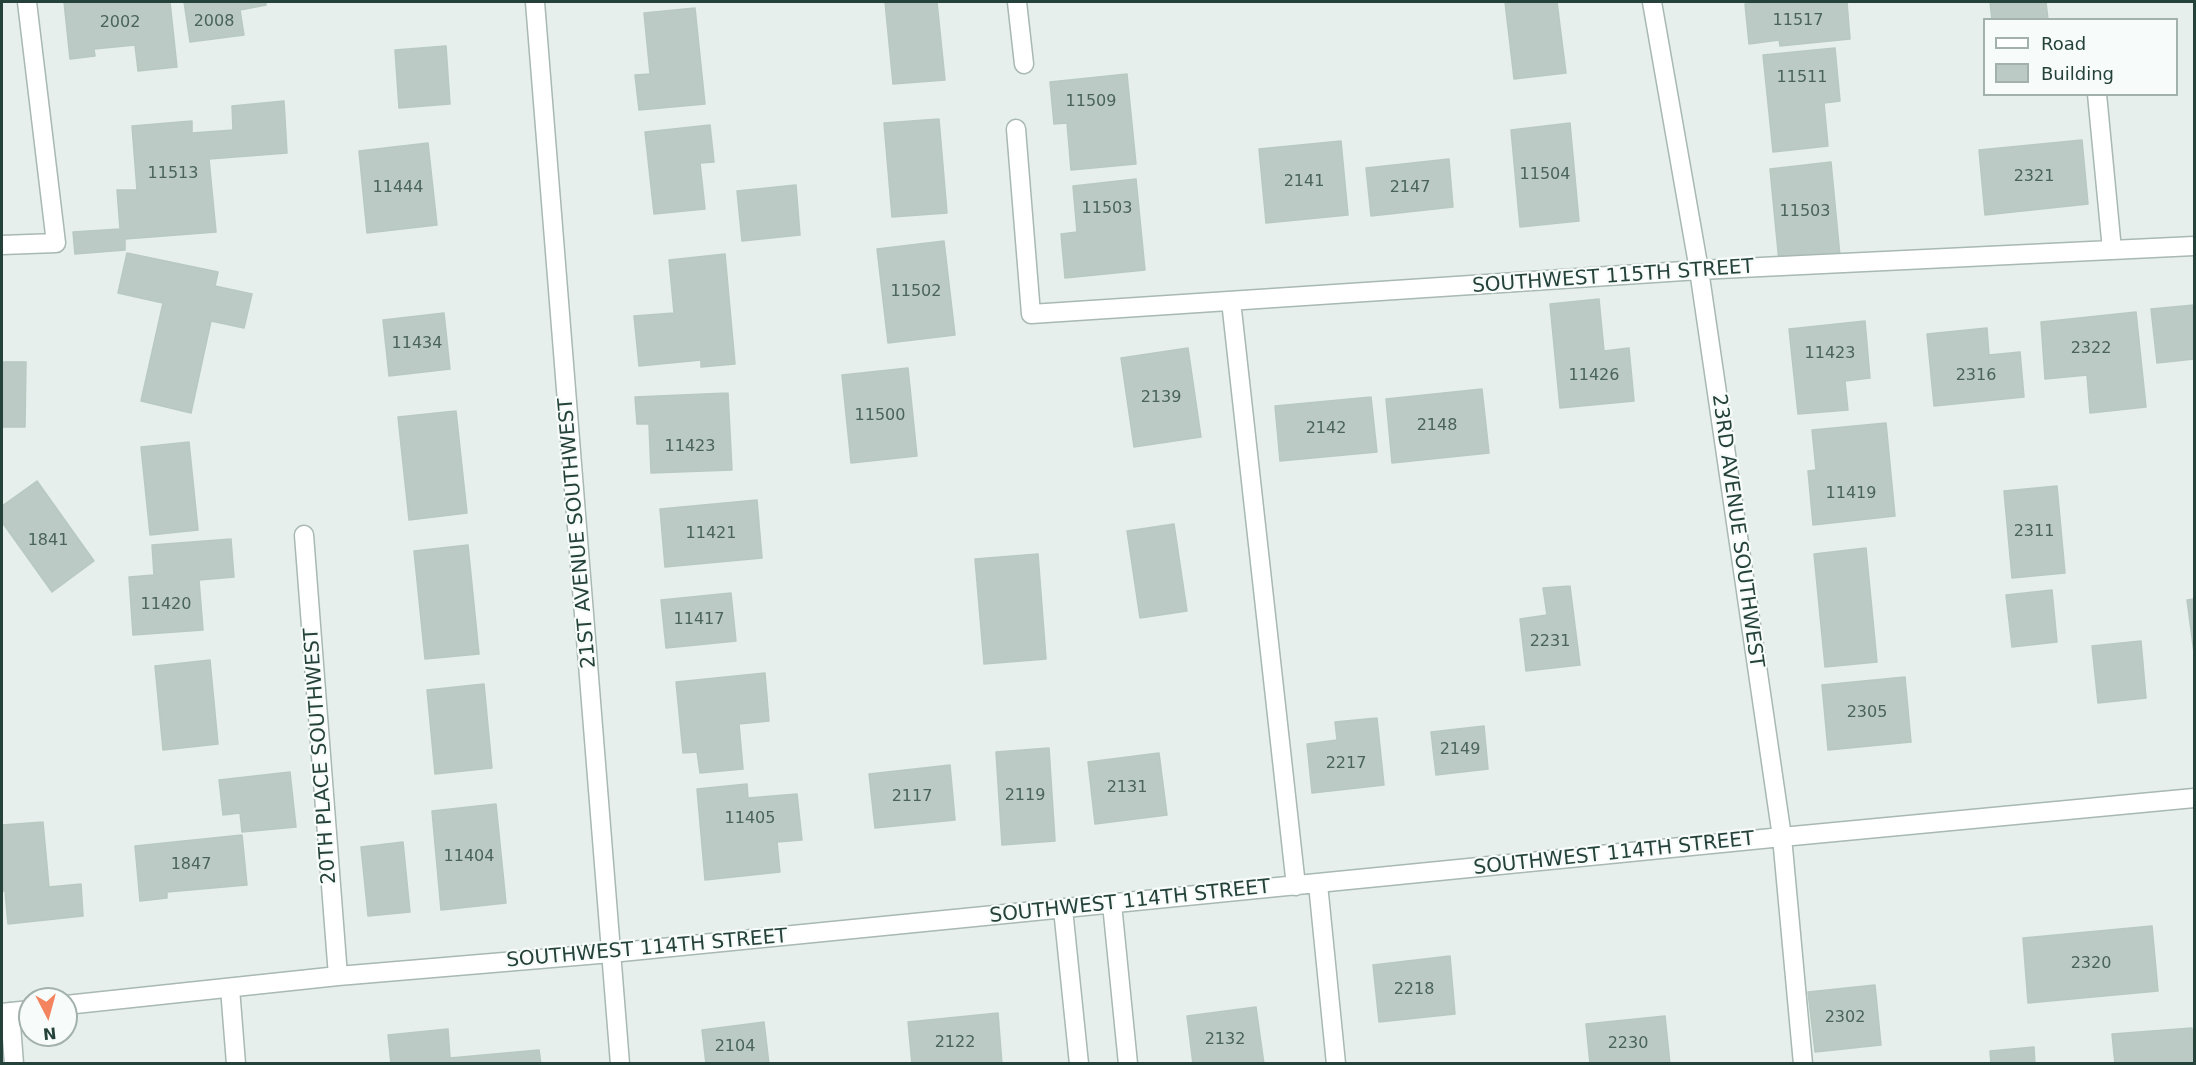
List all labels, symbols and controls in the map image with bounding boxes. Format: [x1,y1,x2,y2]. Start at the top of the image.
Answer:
house number: 11517 [1773,11,1823,31]
house number: 2008 [194,12,234,32]
house number: 2002 [100,13,140,33]
legend [1983,18,2178,96]
text: Road [2041,33,2086,54]
text: Building [2041,63,2114,84]
house number: 11511 [1777,68,1827,88]
house number: 11509 [1066,92,1116,112]
house number: 11513 [148,164,198,184]
house number: 11504 [1520,165,1570,185]
house number: 2321 [2014,167,2054,187]
house number: 2141 [1284,172,1324,192]
house number: 11444 [373,178,423,198]
house number: 2147 [1390,178,1430,198]
house number: 11503 [1082,199,1132,219]
house number: 11503 [1780,202,1830,222]
street label: SOUTHWEST 115TH STREET [1471,255,1755,299]
house number: 11502 [891,282,941,302]
house number: 11434 [392,334,442,354]
house number: 2322 [2071,339,2111,359]
house number: 11423 [1805,344,1855,364]
house number: 11426 [1569,366,1619,386]
house number: 2316 [1956,366,1996,386]
house number: 2139 [1141,388,1181,408]
street label: 23RD AVENUE SOUTHWEST [1706,393,1768,669]
street label: 21ST AVENUE SOUTHWEST [554,397,602,669]
house number: 11500 [855,406,905,426]
house number: 2148 [1417,416,1457,436]
house number: 2142 [1306,419,1346,439]
house number: 11423 [665,437,715,457]
house number: 11419 [1826,484,1876,504]
house number: 2311 [2014,522,2054,542]
house number: 11421 [686,524,736,544]
house number: 1841 [28,531,68,551]
house number: 11420 [141,595,191,615]
house number: 11417 [674,610,724,630]
street label: 20TH PLACE SOUTHWEST [300,627,342,885]
house number: 2231 [1530,632,1570,652]
house number: 2305 [1847,703,1887,723]
house number: 2149 [1440,740,1480,760]
house number: 2217 [1326,754,1366,774]
house number: 2131 [1107,778,1147,798]
house number: 2119 [1005,786,1045,806]
house number: 2117 [892,787,932,807]
house number: 11405 [725,809,775,829]
street label: SOUTHWEST 114TH STREET [1472,827,1756,881]
house number: 11404 [444,847,494,867]
house number: 1847 [171,855,211,875]
street label: SOUTHWEST 114TH STREET [988,875,1272,929]
street label: SOUTHWEST 114TH STREET [505,925,789,973]
house number: 2320 [2071,954,2111,974]
house number: 2218 [1394,980,1434,1000]
north arrow [18,987,78,1047]
house number: 2302 [1825,1008,1865,1028]
text: N [42,1023,57,1044]
house number: 2132 [1205,1030,1245,1050]
house number: 2122 [935,1033,975,1053]
house number: 2230 [1608,1034,1648,1054]
house number: 2104 [715,1037,755,1057]

